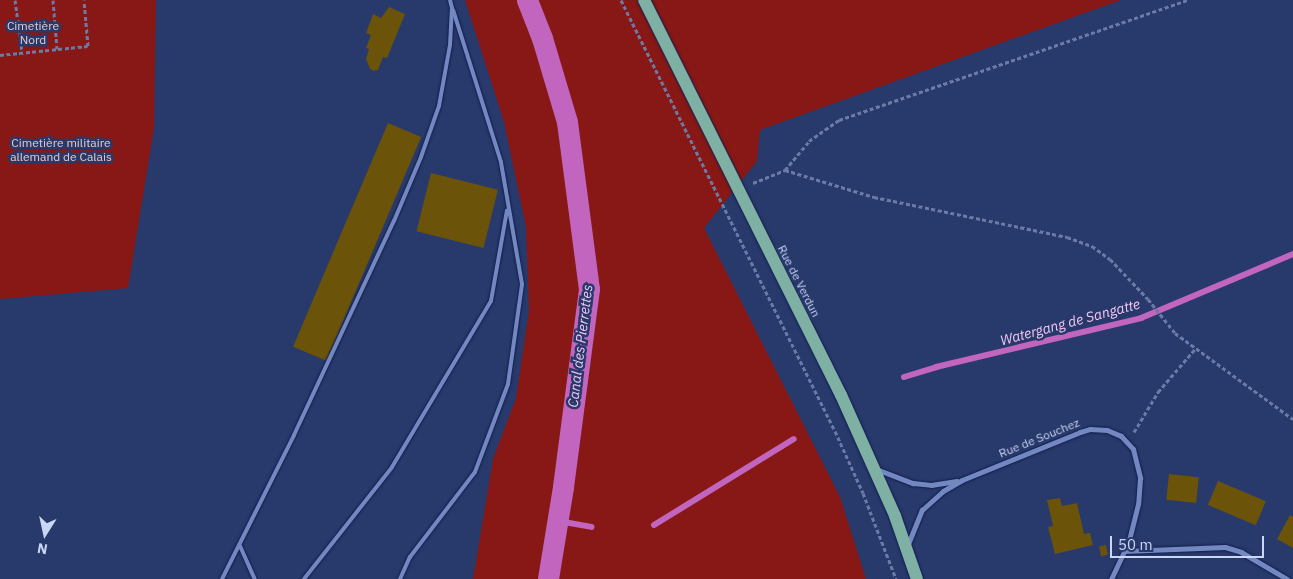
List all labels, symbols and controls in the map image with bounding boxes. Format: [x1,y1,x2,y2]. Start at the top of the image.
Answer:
park label: Cimetière Nord [7,19,59,47]
park label: Cimetière militaire allemand de Calais [10,136,112,164]
street label: Rue de Verdun [775,243,823,319]
water label: Canal des Pierrettes [564,284,596,408]
water label: Watergang de Sangatte [998,295,1142,349]
street label: Rue de Souchez [997,415,1081,461]
north arrow [20,509,70,559]
scale bar [1113,526,1267,558]
text: 50 m [1118,535,1153,554]
text: N [36,539,49,559]

